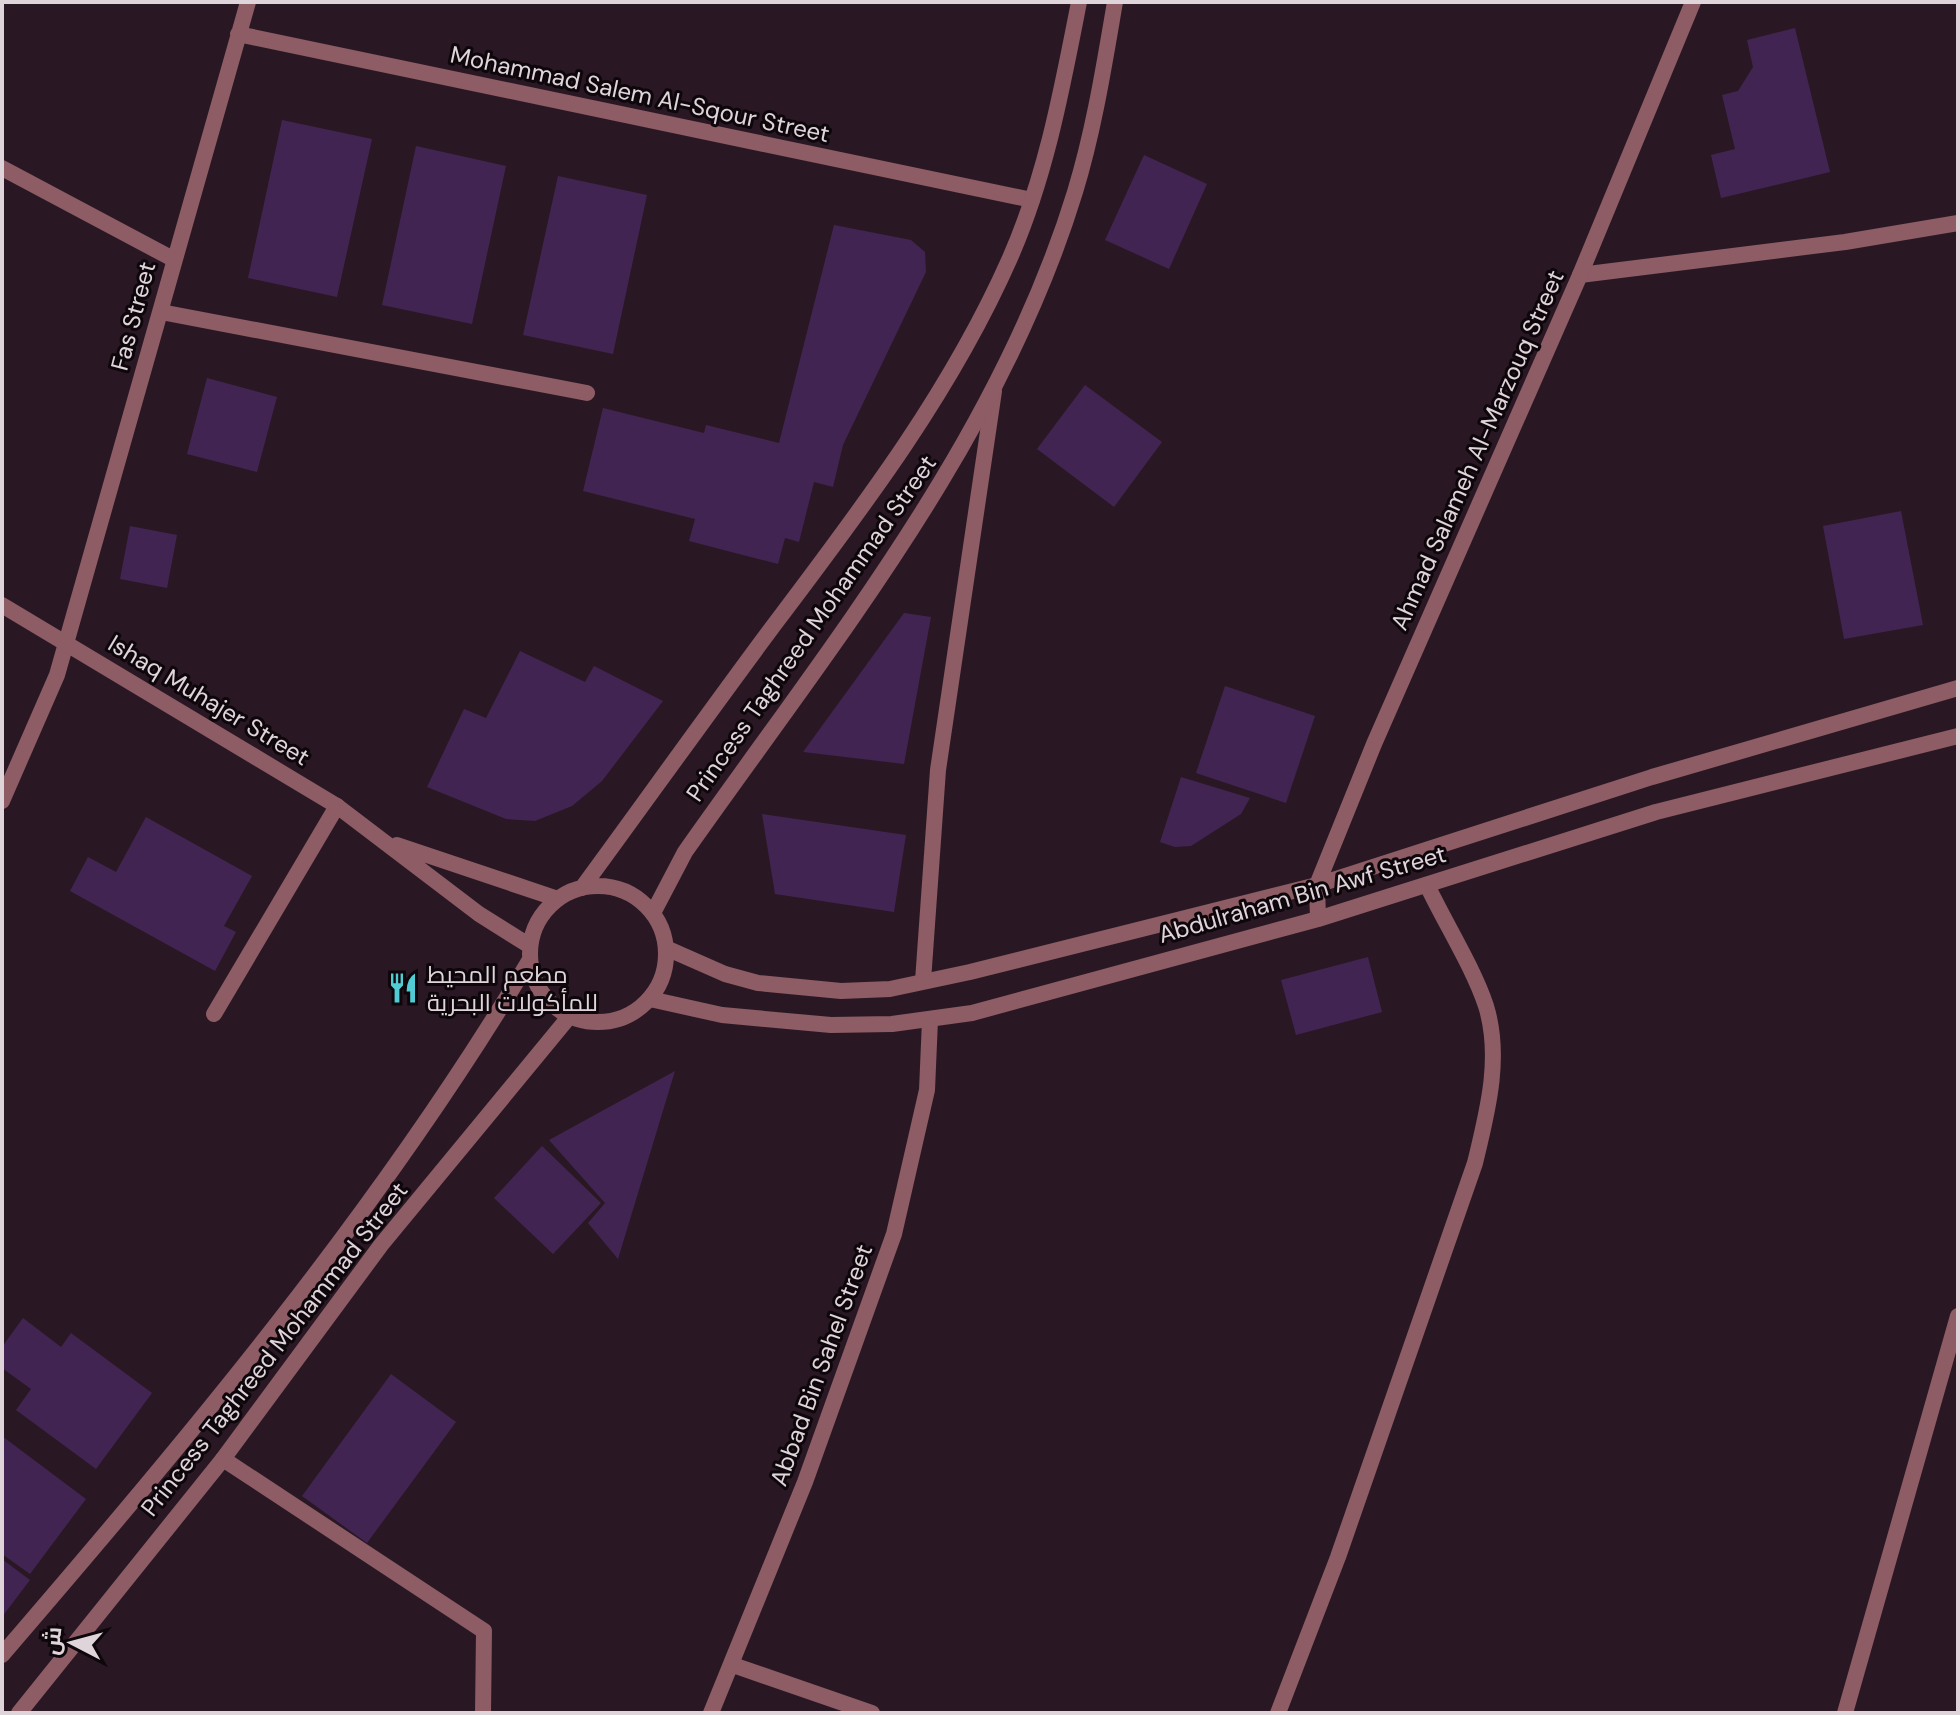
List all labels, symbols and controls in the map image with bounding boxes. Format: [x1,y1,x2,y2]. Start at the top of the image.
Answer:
street label: Mohammad Salem Al-Sqour Street [448,39,832,149]
street label: Fas Street [104,258,162,374]
street label: Ahmad Salameh Al-Marzouq Street [1383,265,1571,635]
street label: Princess Taghreed Mohammad Street [679,449,943,807]
street label: Ishaq Muhajer Street [103,628,315,772]
street label: Abdulraham Bin Awf Street [1155,838,1449,950]
place label: مطعم المحيط للمأكولات البحرية [427,959,598,1018]
restaurant icon: مطعم المحيط للمأكولات البحرية [386,971,420,1005]
street label: Princess Taghreed Mohammad Street [134,1176,414,1522]
street label: Abbad Bin Sahel Street [763,1240,879,1490]
north arrow [32,1603,112,1683]
text: ش [37,1625,69,1657]

